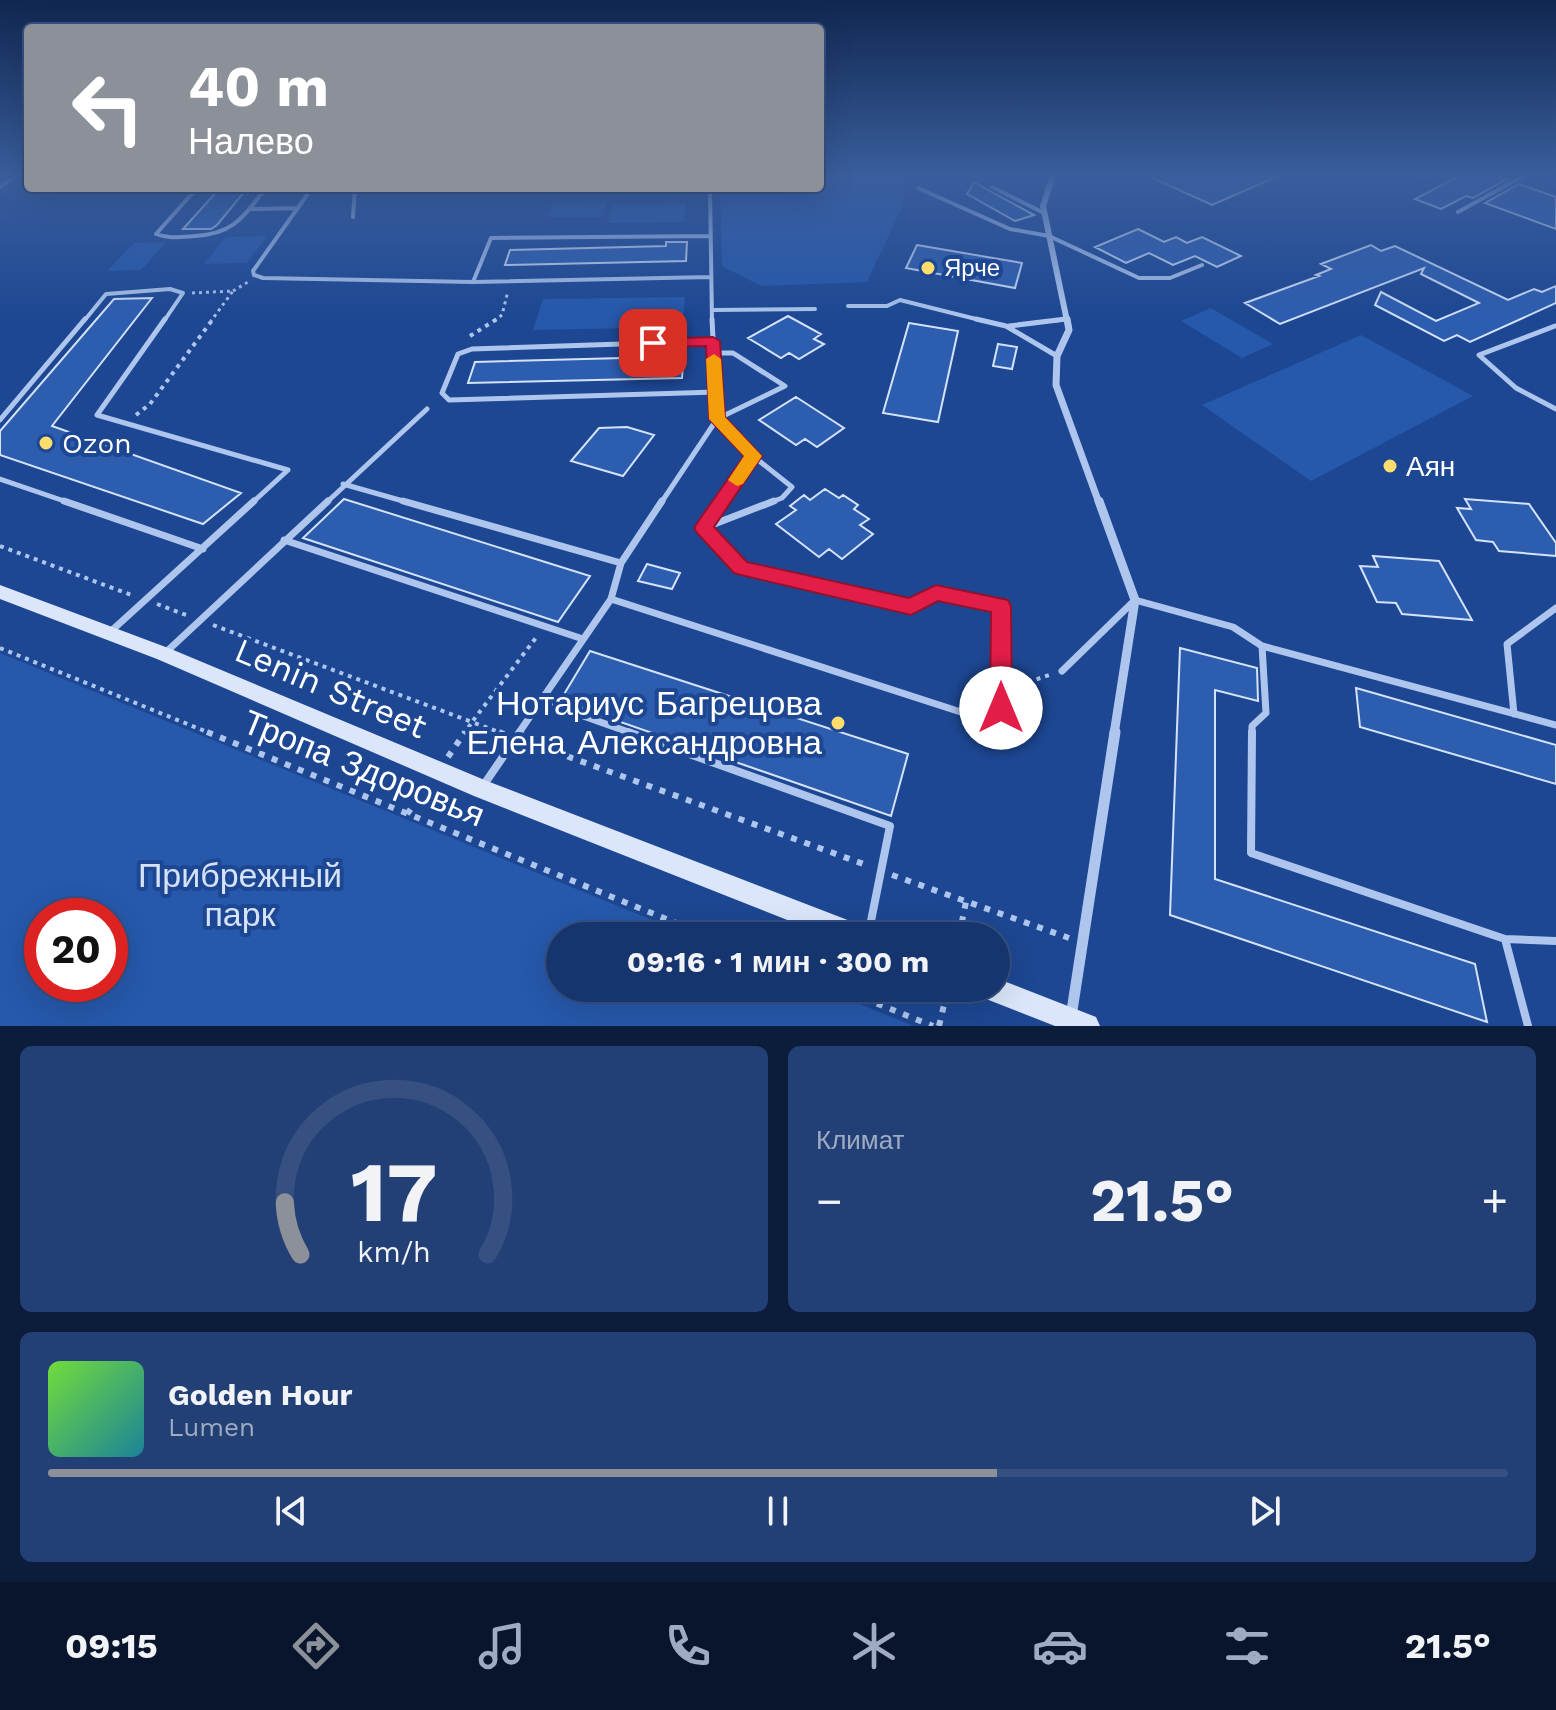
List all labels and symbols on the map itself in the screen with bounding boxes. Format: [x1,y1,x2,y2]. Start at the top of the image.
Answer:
place label: Ярче [944,254,1000,282]
marker: Ярче [919,259,937,277]
pin [619,309,687,377]
place label: Ozon [62,427,132,460]
marker: Ozon [37,434,55,452]
place label: Аян [1406,450,1455,483]
marker: Аян [1381,457,1399,475]
street label: Lenin Street [229,630,433,746]
position arrow [959,666,1043,750]
place label: Нотариус Багрецова Елена Александровна [467,683,822,762]
street label: Тропа Здоровья [237,701,491,835]
marker: Нотариус Багрецова Елена Александровна [829,714,847,732]
park label: Прибрежный парк [138,855,342,934]
speed limit sign: 20 [24,898,128,1002]

